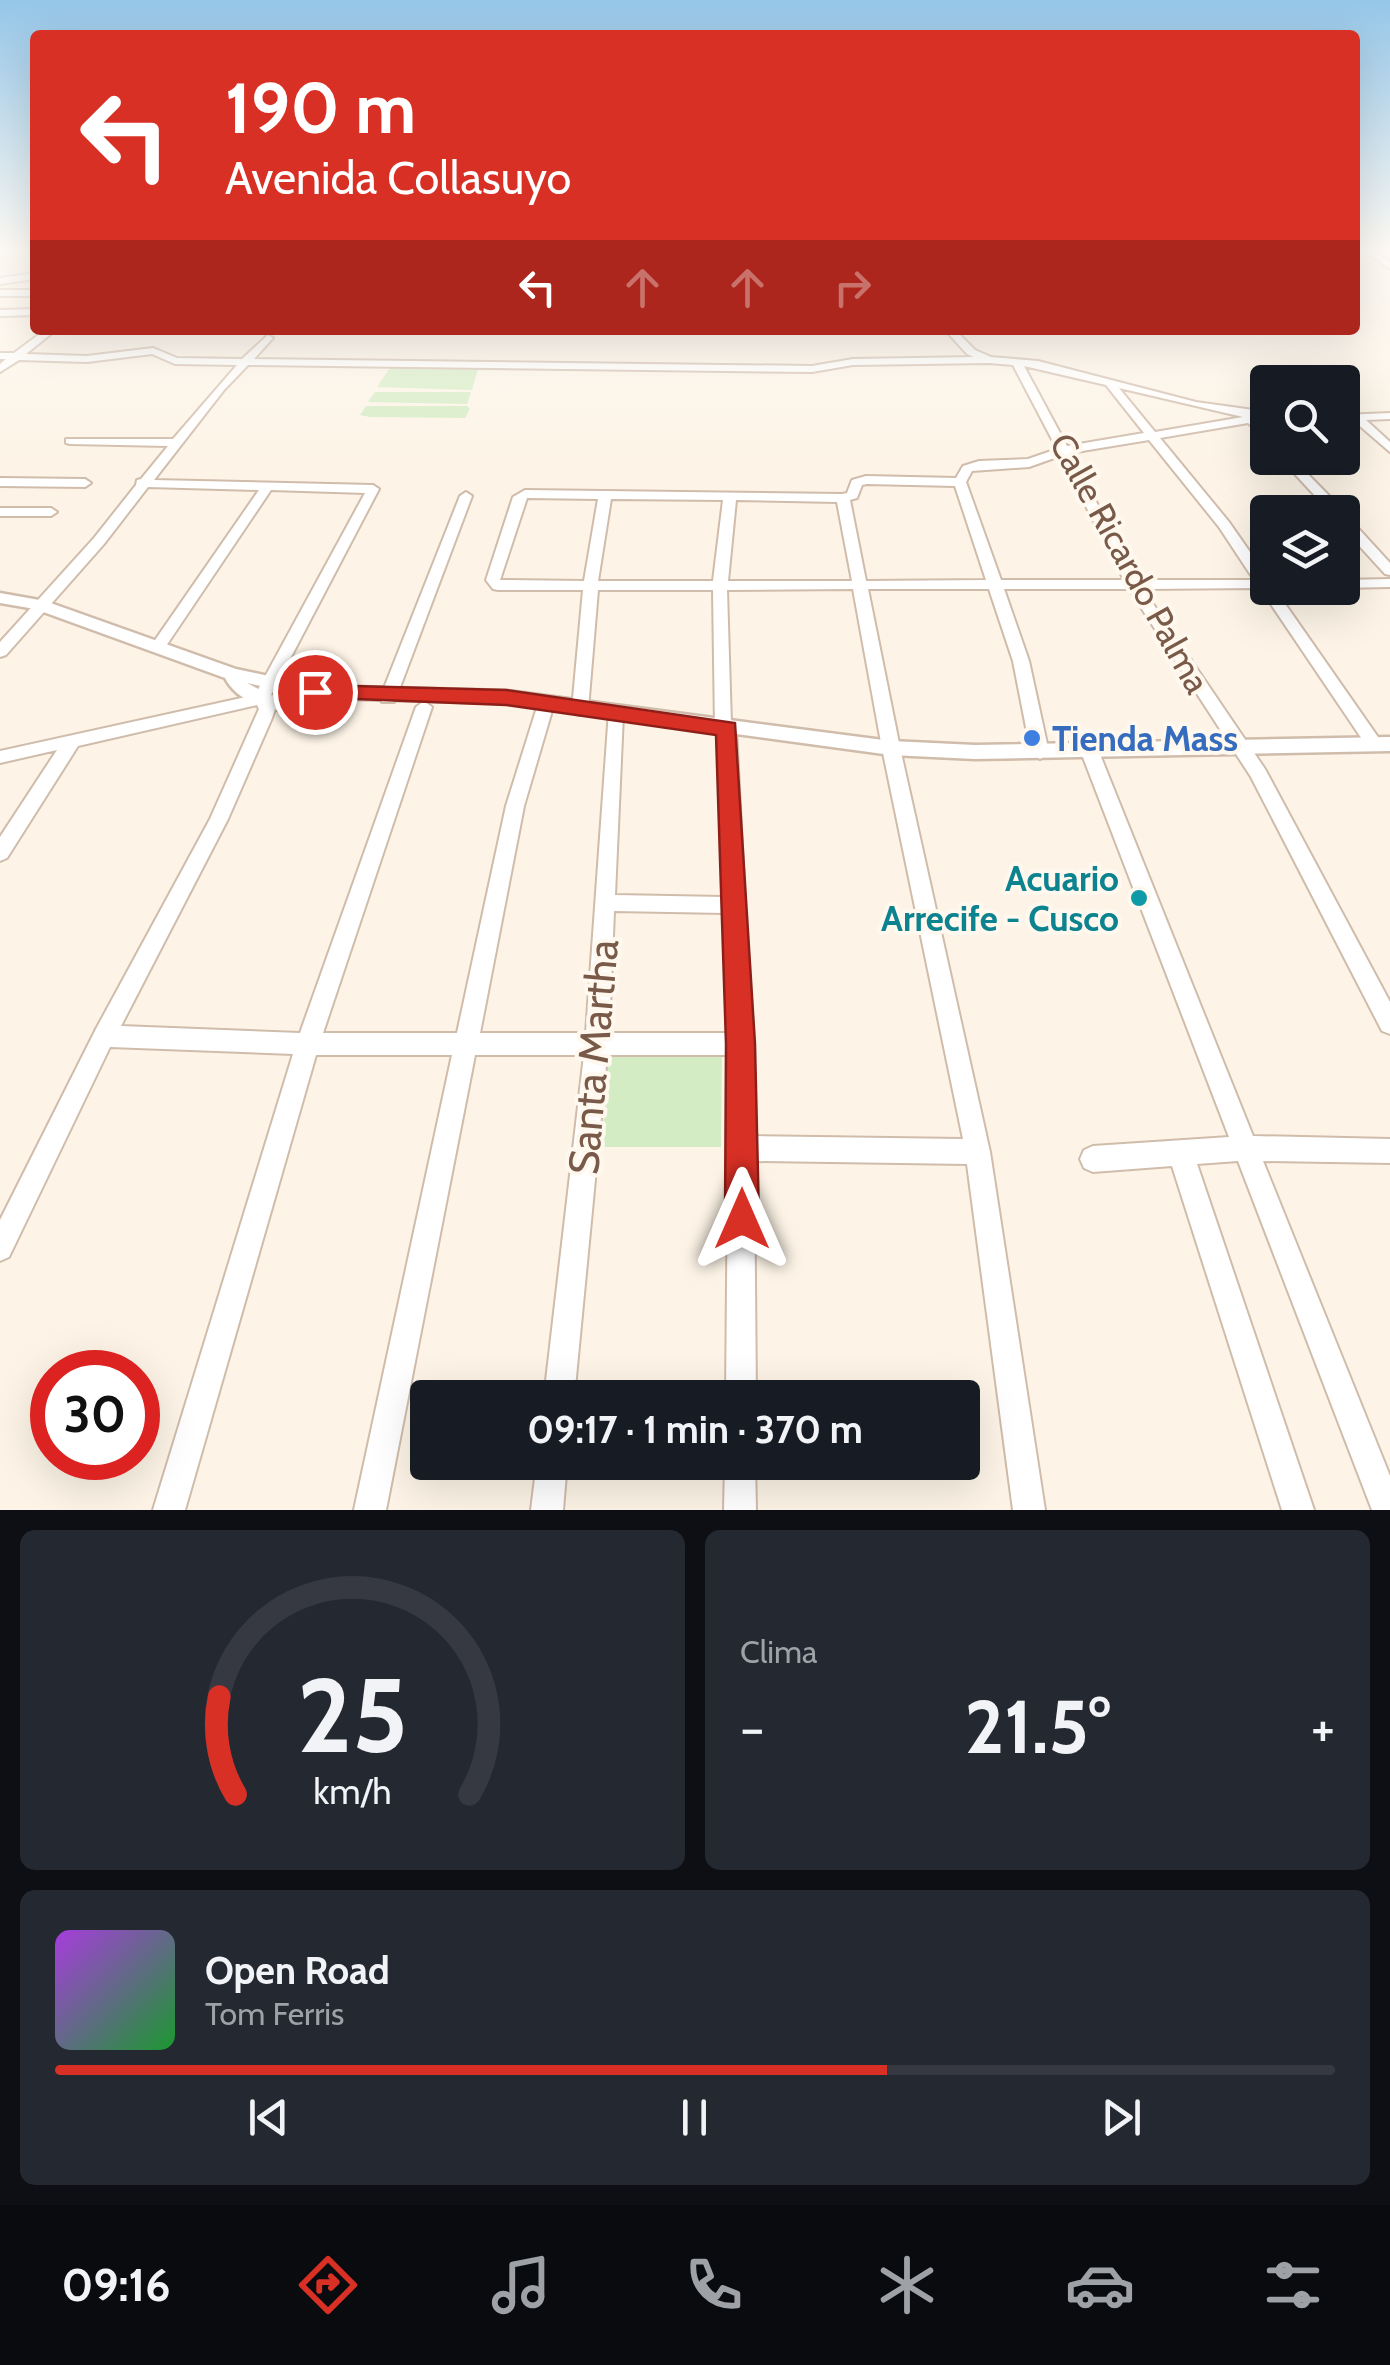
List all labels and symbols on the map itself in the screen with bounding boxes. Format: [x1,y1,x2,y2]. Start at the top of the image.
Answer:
street label: Calle Ricardo Palma [1041,425,1219,701]
pin [273,650,358,735]
place label: Tienda Mass [1052,717,1238,760]
marker: Tienda Mass [1021,727,1043,749]
place label: Acuario Arrecife - Cusco [881,857,1119,940]
marker: Acuario Arrecife - Cusco [1128,887,1150,909]
street label: Santa Martha [557,937,629,1177]
position arrow [690,1167,794,1271]
speed limit sign: 30 [30,1350,160,1480]

